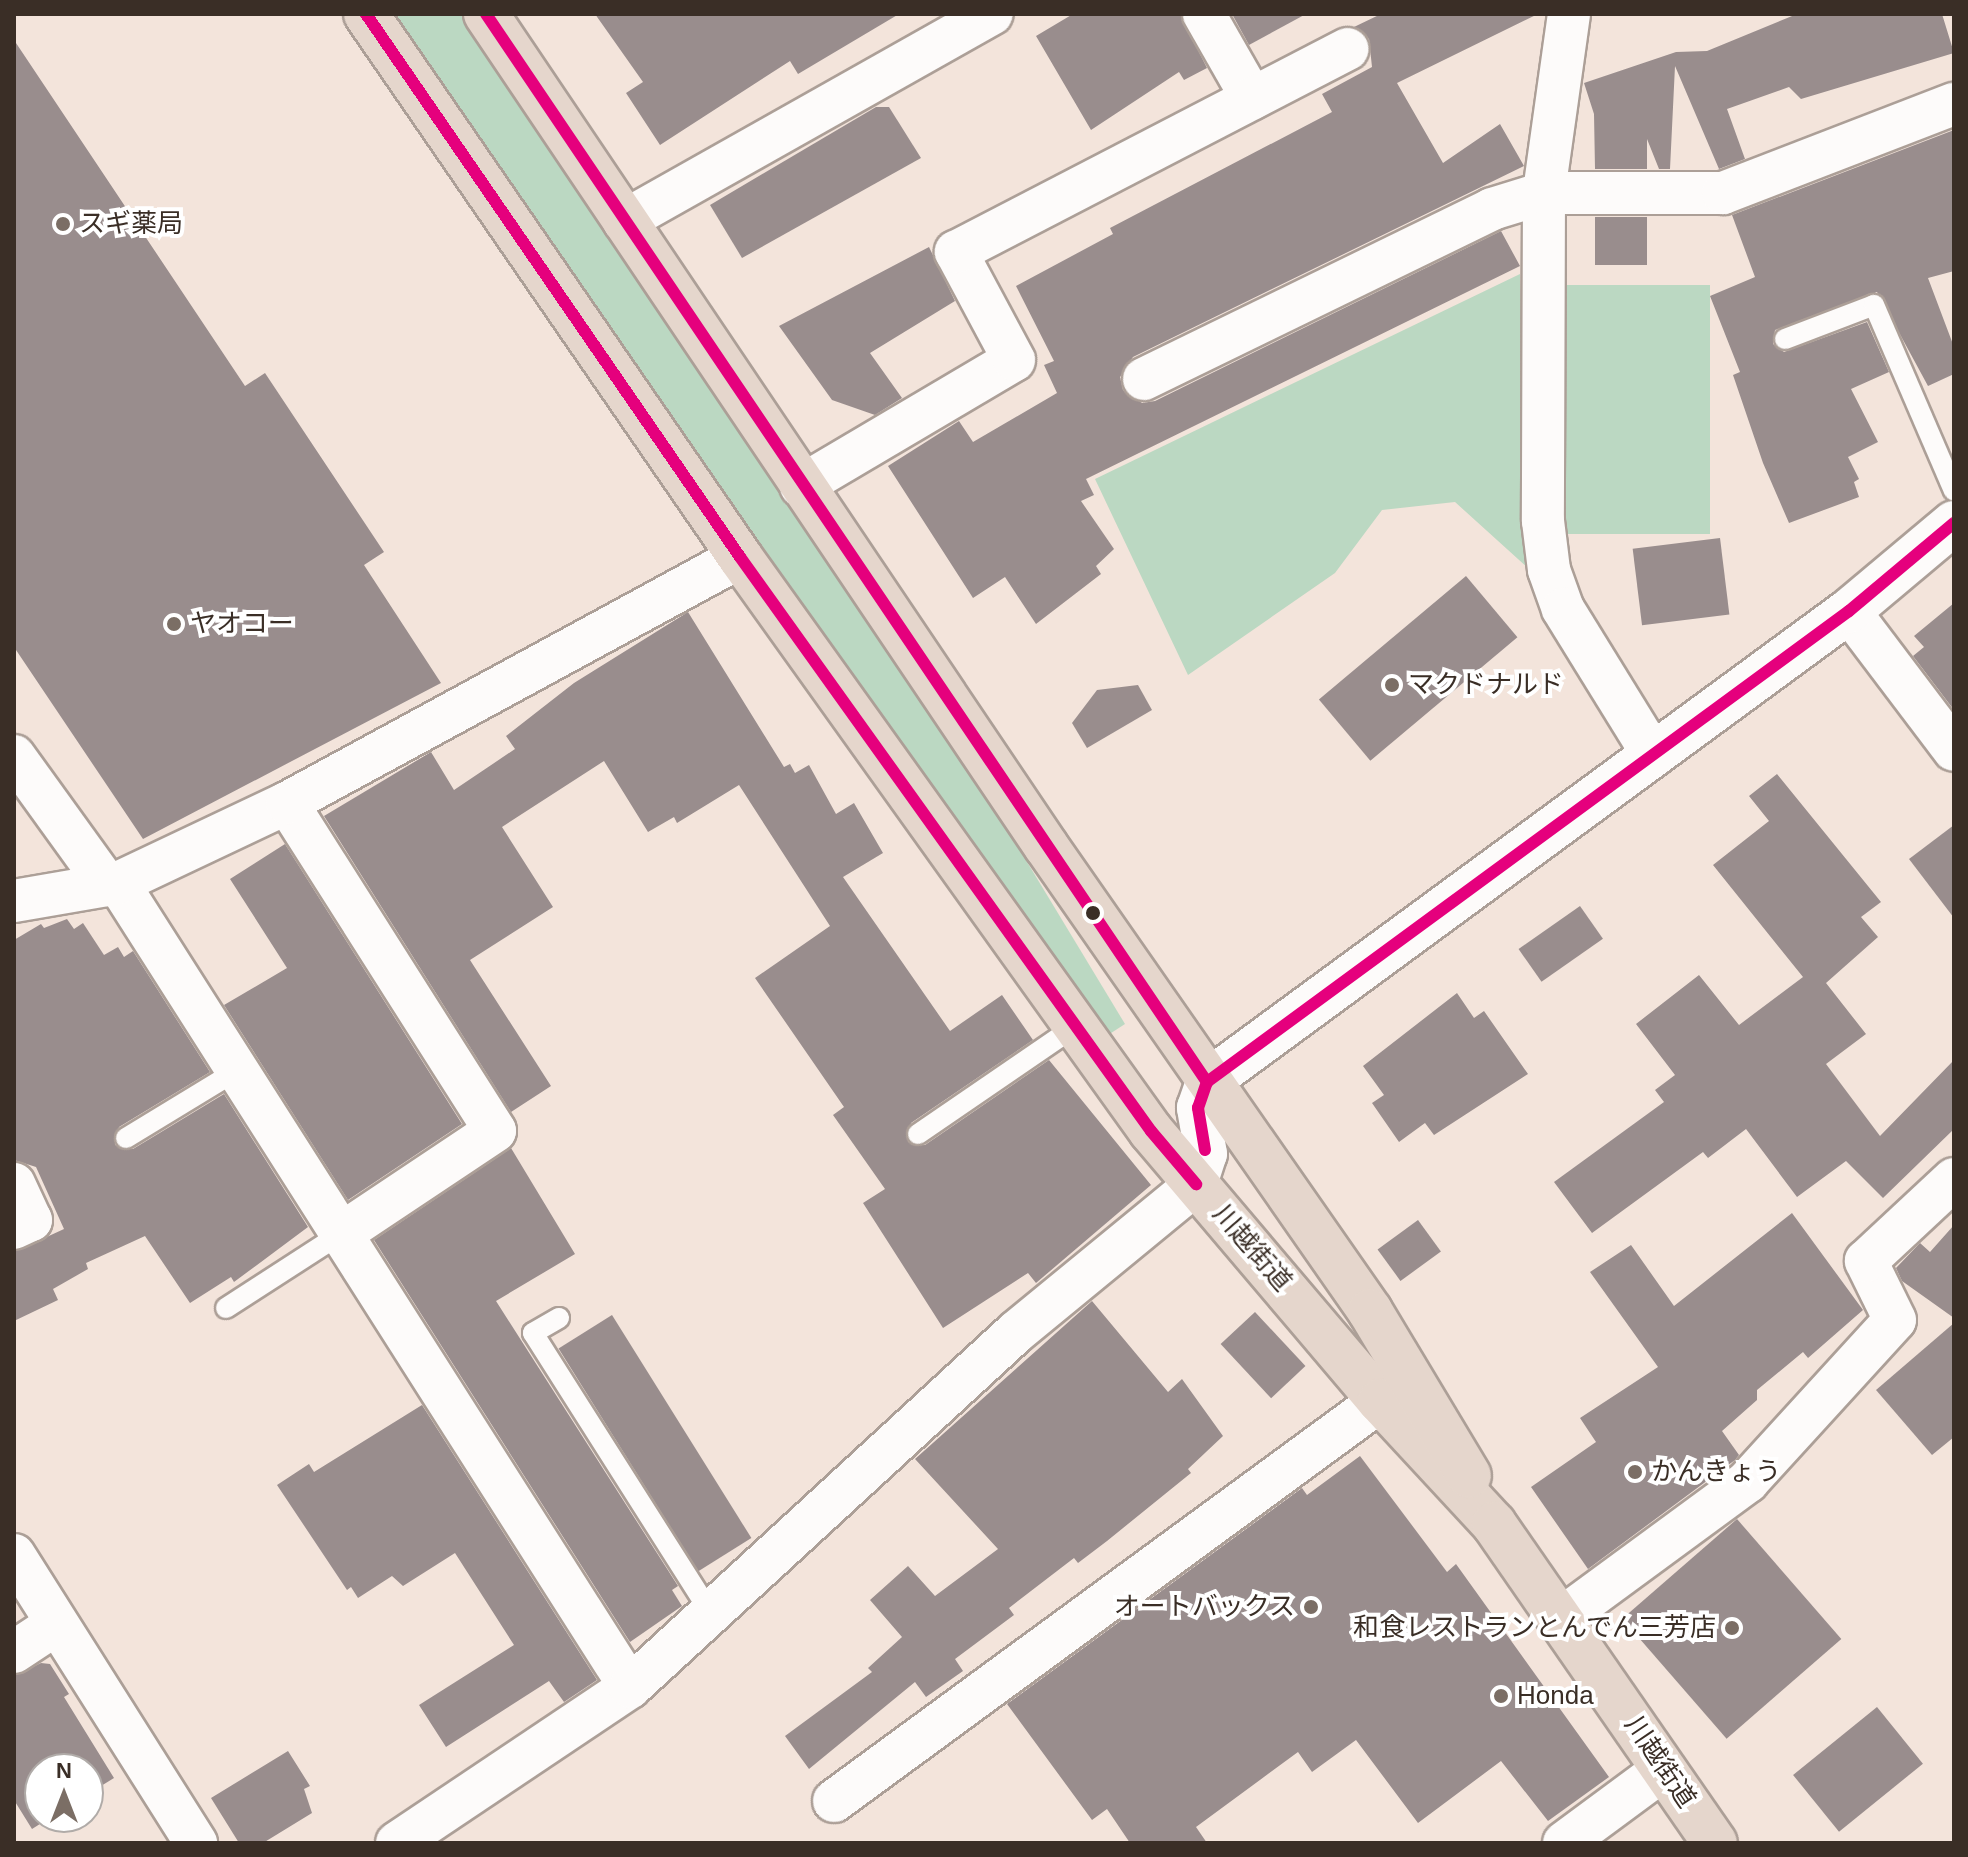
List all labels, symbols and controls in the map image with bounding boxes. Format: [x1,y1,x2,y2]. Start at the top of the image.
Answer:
place label: スギ薬局 [79,208,183,240]
marker: スギ薬局 [54,215,72,233]
place label: ヤオコー [190,608,294,640]
marker: ヤオコー [165,615,183,633]
place label: マクドナルド [1408,669,1564,701]
marker: マクドナルド [1383,676,1401,694]
unlabelled marker [1085,905,1101,921]
street label: 川越街道 [1206,1199,1298,1297]
place label: かんきょう [1651,1456,1781,1488]
marker: かんきょう [1626,1463,1644,1481]
place label: オートバックス [1113,1591,1295,1623]
marker: オートバックス [1302,1598,1320,1616]
place label: 和食レストランとんでん三芳店 [1352,1612,1716,1644]
marker: 和食レストランとんでん三芳店 [1723,1619,1741,1637]
place label: Honda [1517,1680,1594,1712]
marker: Honda [1492,1687,1510,1705]
street label: 川越街道 [1618,1710,1702,1814]
north arrow [24,1753,104,1833]
text: N [56,1758,72,1783]

